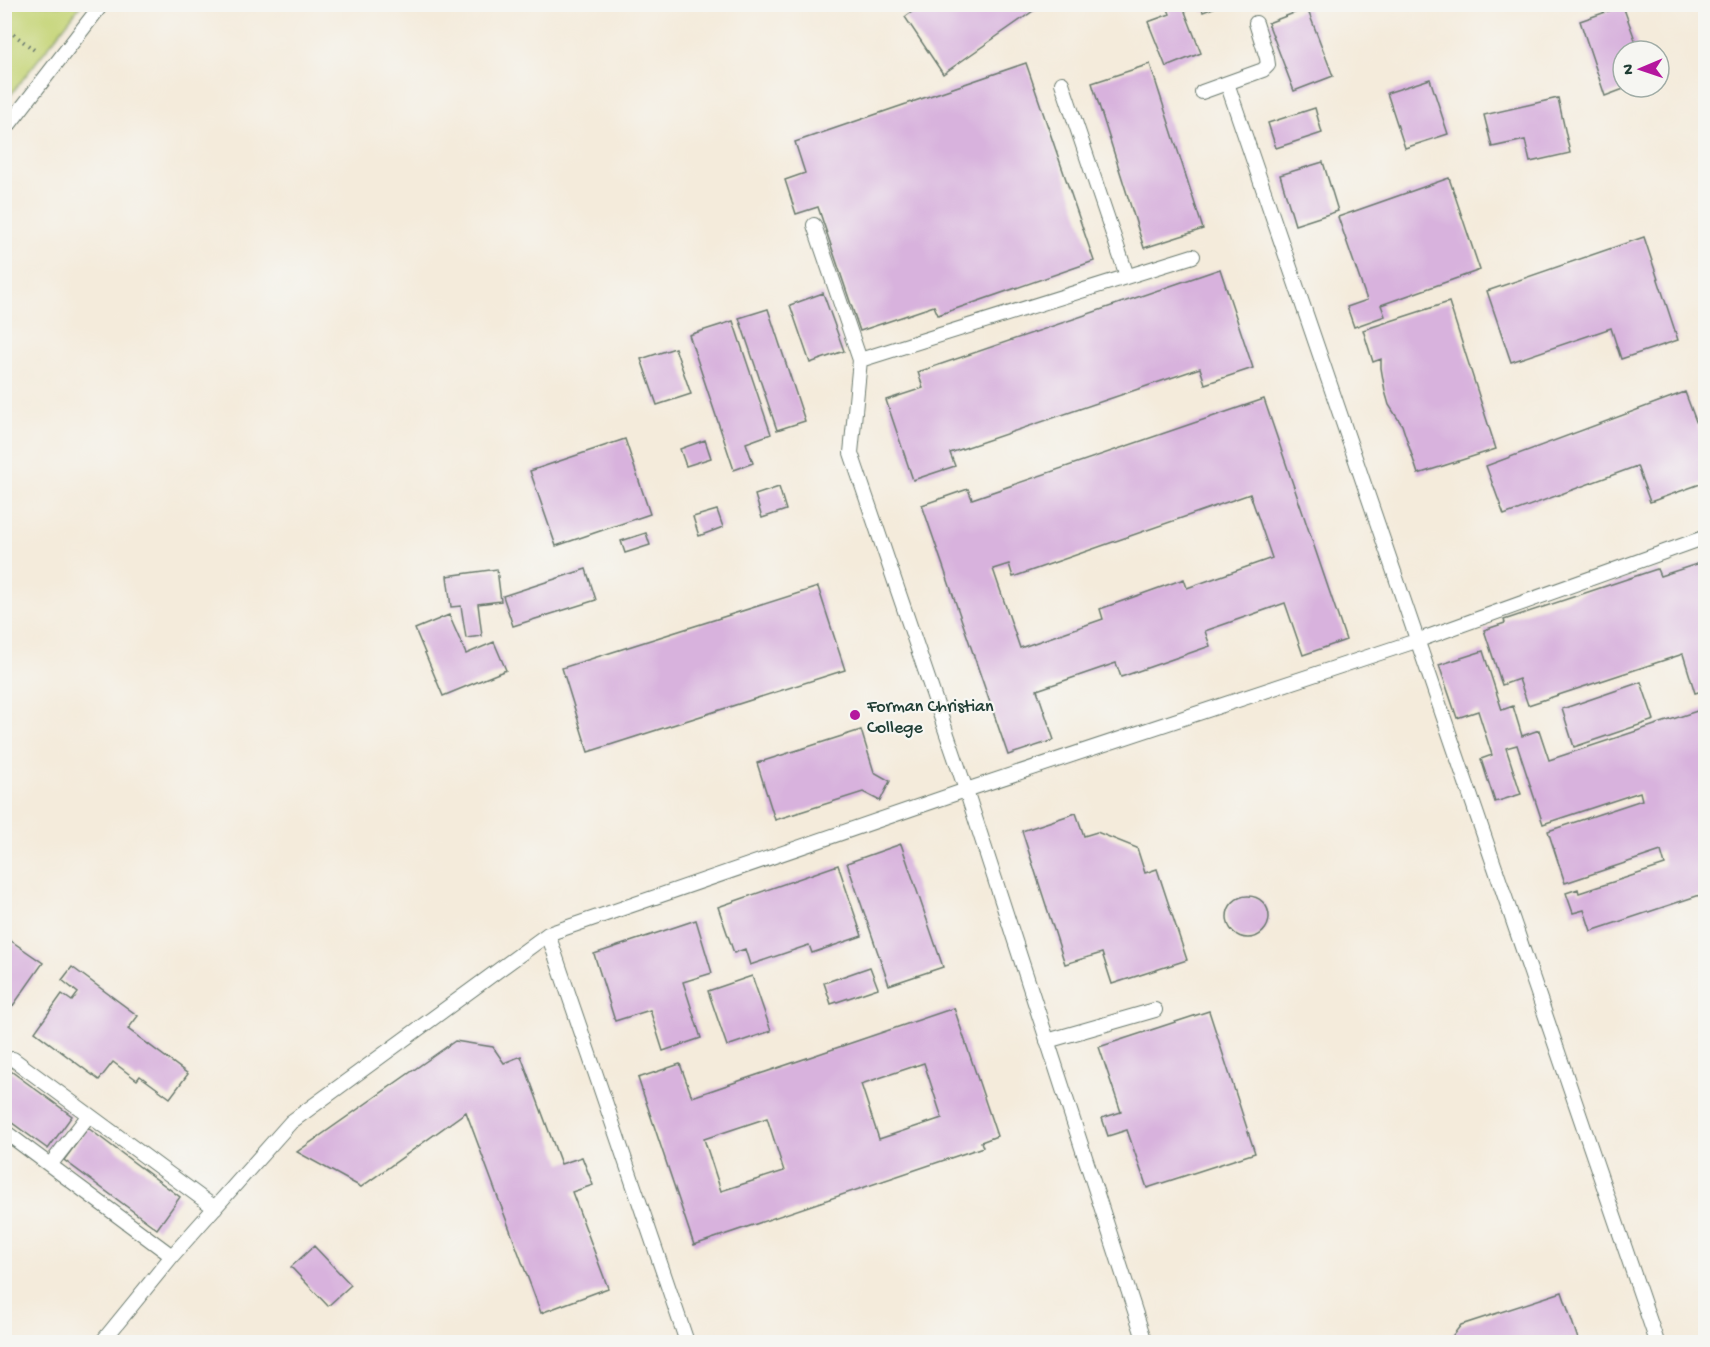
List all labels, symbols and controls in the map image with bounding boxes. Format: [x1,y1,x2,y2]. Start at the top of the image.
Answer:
north arrow [1611,39,1671,99]
text: N [1620,63,1639,75]
place label: Forman Christian College [866,697,994,739]
marker: Forman Christian College [848,708,862,722]

